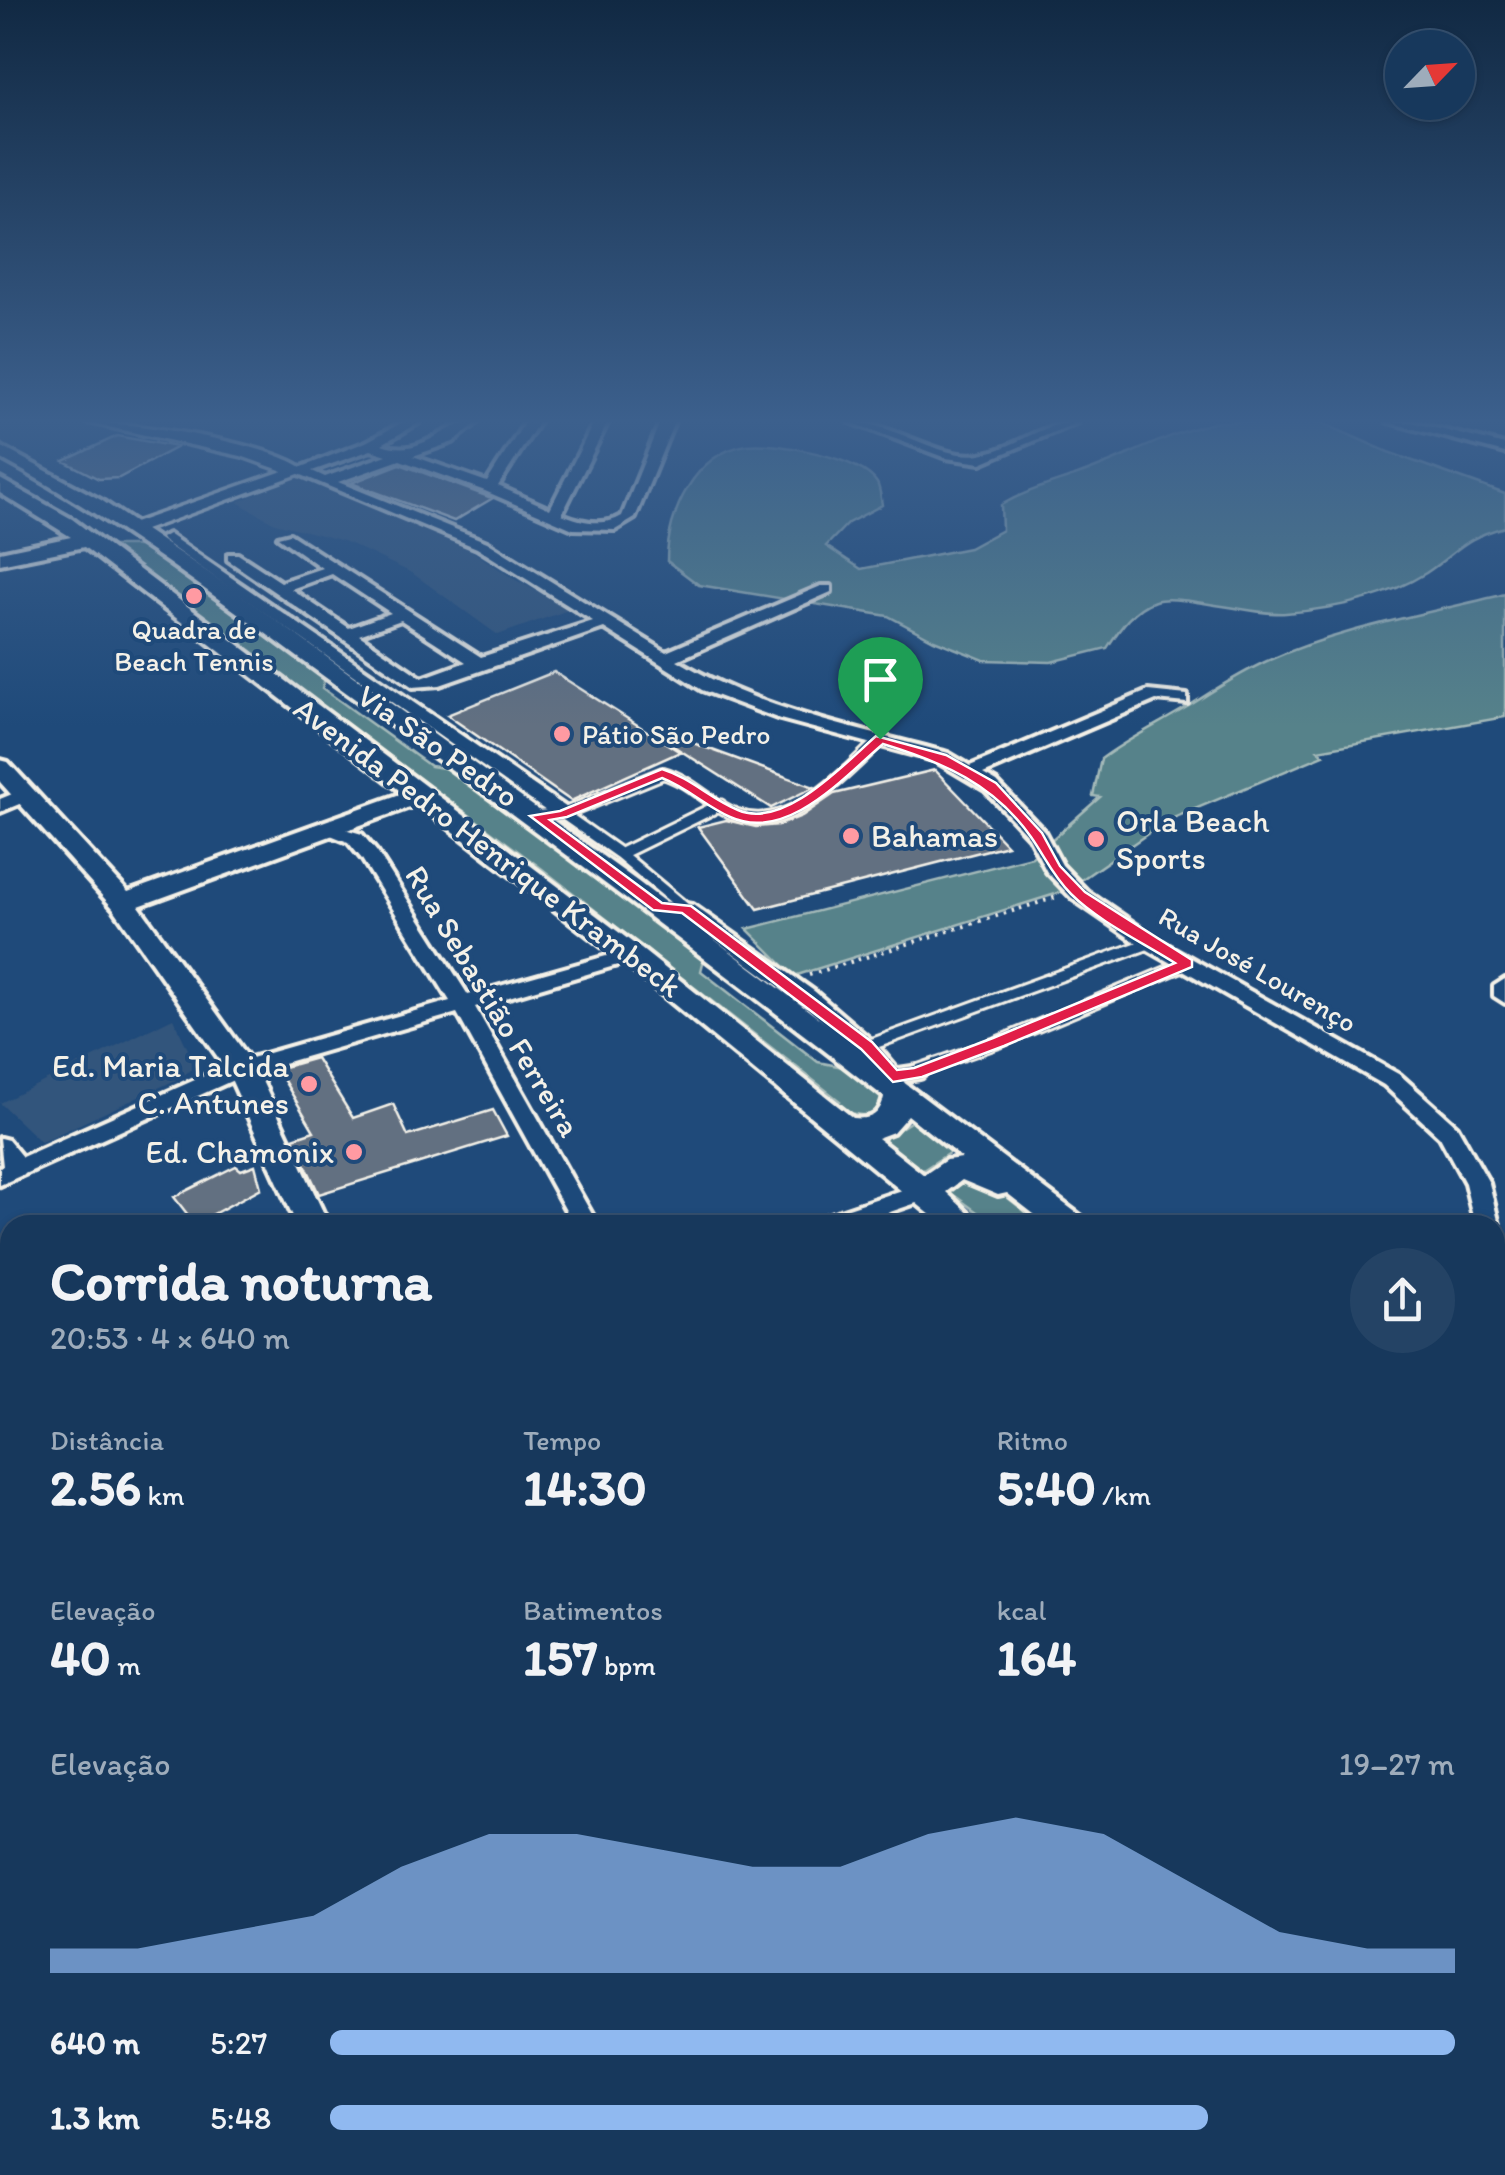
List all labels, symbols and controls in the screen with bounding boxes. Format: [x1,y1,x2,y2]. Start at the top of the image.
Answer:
north arrow [1385,30,1475,120]
map controls [1385,30,1475,120]
marker: Quadra de Beach Tennis [183,585,205,607]
place label: Quadra de Beach Tennis [114,612,274,678]
pin [838,637,923,740]
icon: arrive [853,652,908,707]
street label: Via São Pedro [350,676,526,816]
street label: Avenida Pedro Henrique Krambeck [287,689,690,1006]
place label: Pátio São Pedro [582,717,771,751]
marker: Pátio São Pedro [551,723,573,745]
place label: Orla Beach Sports [1116,802,1270,877]
place label: Bahamas [871,817,998,855]
marker: Bahamas [840,825,862,847]
marker: Orla Beach Sports [1085,828,1107,850]
street label: Rua Sebastião Ferreira [397,859,589,1144]
street label: Rua José Lourenço [1153,899,1363,1039]
place label: Ed. Maria Talcida C. Antunes [52,1047,289,1122]
marker: Ed. Maria Talcida C. Antunes [298,1073,320,1095]
place label: Ed. Chamonix [145,1133,334,1171]
marker: Ed. Chamonix [343,1141,365,1163]
text: Corrida noturna [50,1248,432,1314]
button: share [1350,1248,1455,1353]
text: 20:53 · 4 × 640 m [50,1319,290,1357]
text: Distância [50,1423,164,1457]
text: Tempo [523,1423,601,1457]
text: Ritmo [997,1423,1068,1457]
text: 2.56 [50,1457,141,1518]
text: 14:30 [523,1457,647,1518]
text: 5:40 [997,1457,1096,1518]
text: km [141,1478,185,1512]
text: /km [1096,1478,1151,1512]
text: Elevação [50,1593,155,1627]
text: Batimentos [523,1593,663,1627]
text: kcal [997,1593,1046,1627]
text: 40 [50,1627,111,1688]
text: 157 [523,1627,598,1688]
text: 164 [997,1627,1076,1688]
text: m [111,1648,141,1682]
text: bpm [598,1648,656,1682]
text: Elevação [50,1745,170,1783]
text: 19–27 m [1339,1745,1455,1783]
text: 640 m [50,2024,140,2062]
text: 5:27 [210,2024,267,2062]
text: 1.3 km [50,2099,140,2137]
text: 5:48 [210,2099,271,2137]

